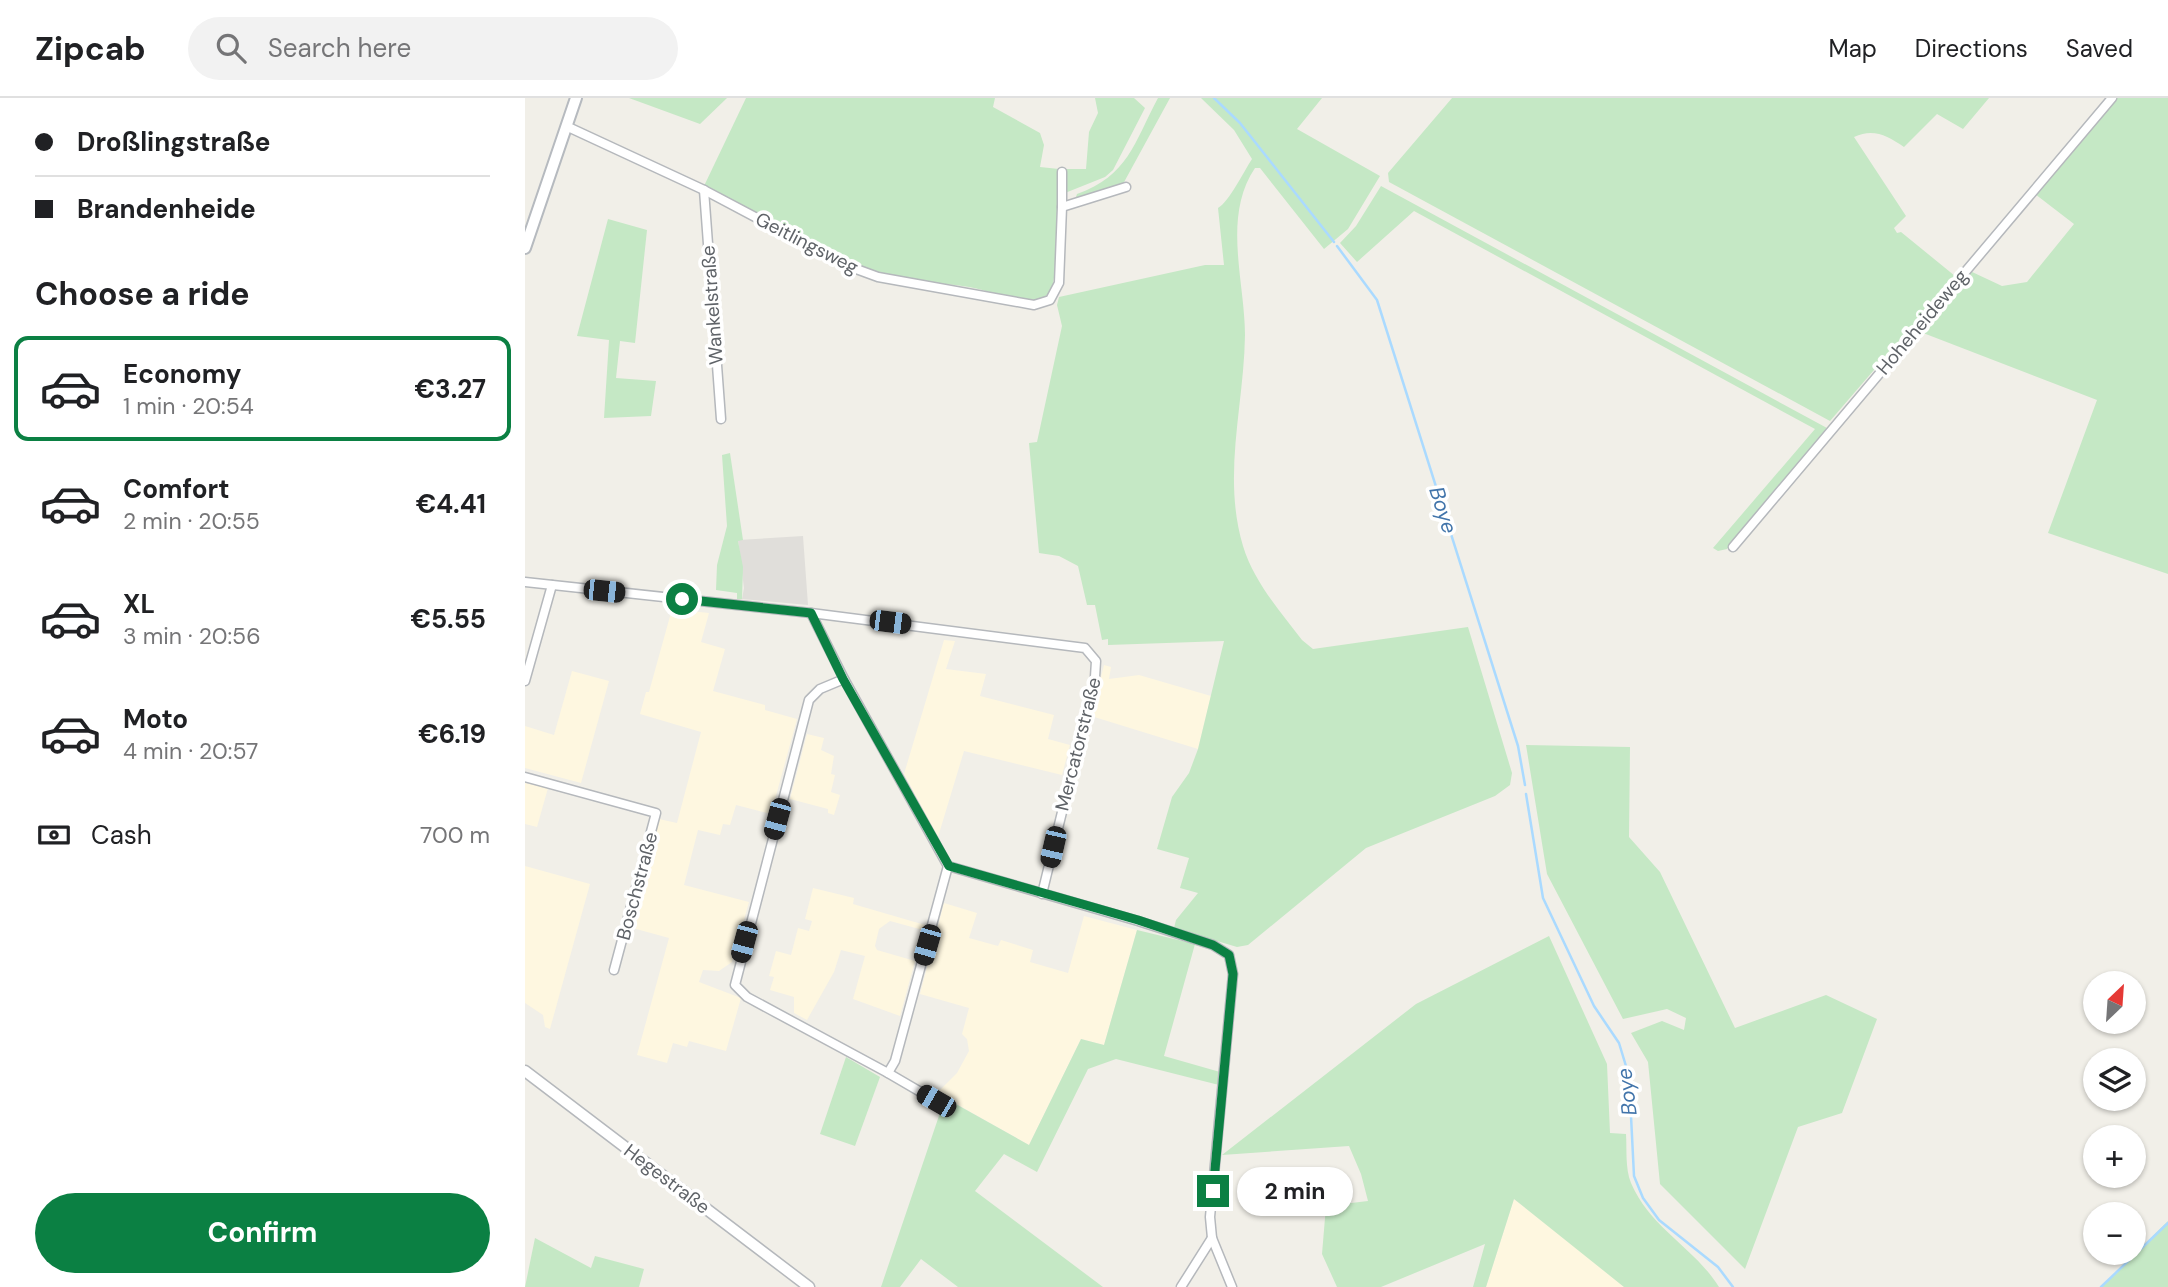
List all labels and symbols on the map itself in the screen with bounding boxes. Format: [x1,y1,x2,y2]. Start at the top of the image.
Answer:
street label: Geitlingsweg [751,206,863,280]
street label: Wankelstraße [695,244,729,366]
street label: Hoheheideweg [1871,264,1974,380]
water label: Boye [1422,483,1464,537]
car [583,578,626,604]
route start [666,583,698,615]
car [868,609,913,635]
street label: Mercatorstraße [1049,675,1107,813]
car [762,796,793,842]
car [1039,824,1068,870]
street label: Boschstraße [611,829,663,943]
car [729,919,760,965]
car [912,922,943,968]
north arrow [2083,971,2145,1034]
water label: Boye [1610,1067,1644,1117]
car [913,1081,960,1121]
street label: Hegestraße [619,1138,715,1220]
callout: 2 min [1237,1166,1353,1216]
route end [1197,1175,1229,1207]

